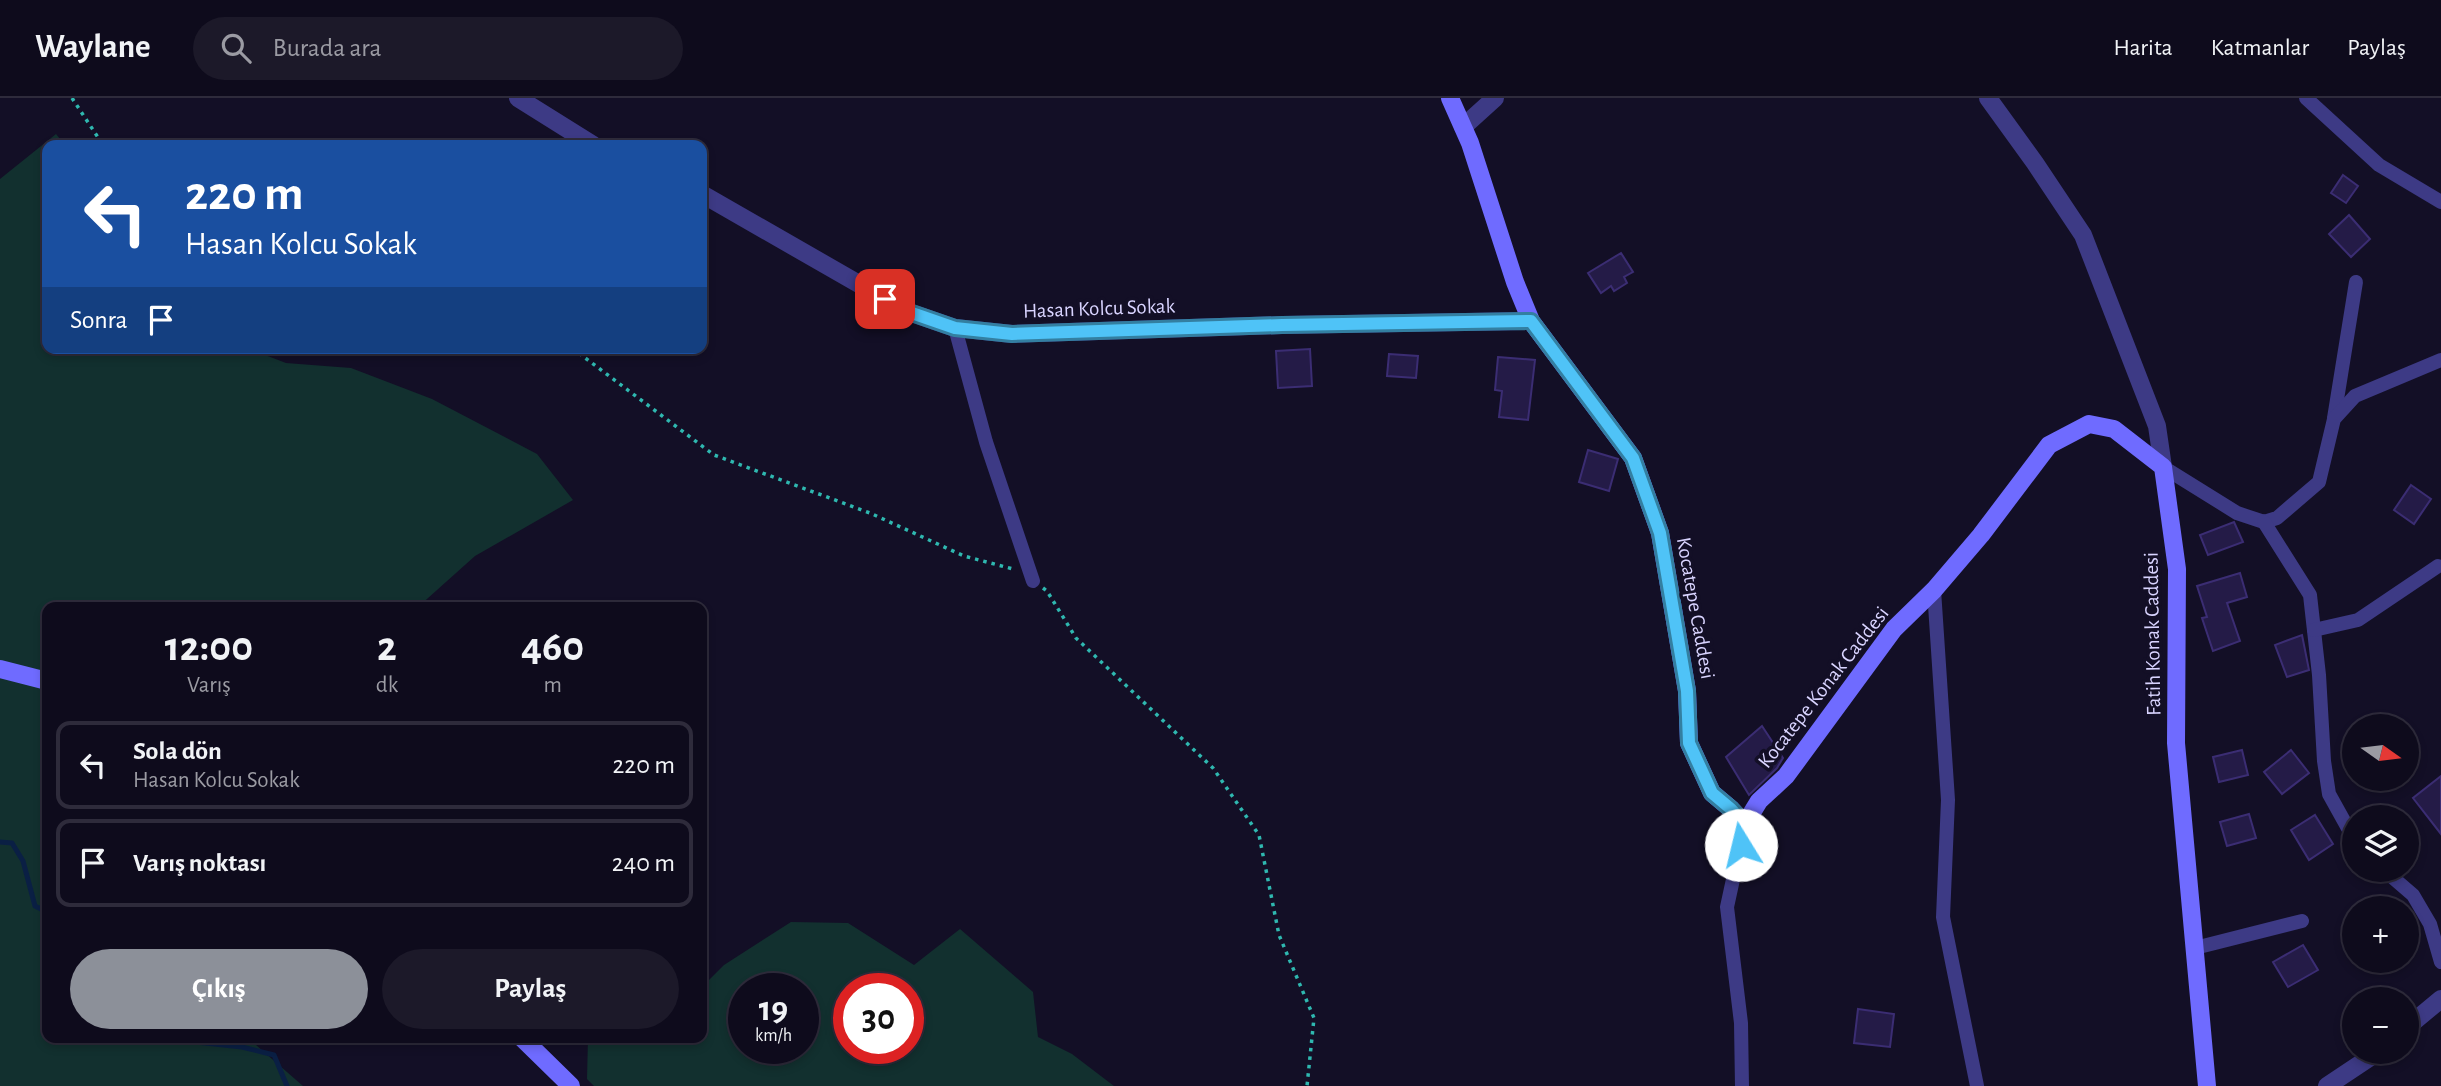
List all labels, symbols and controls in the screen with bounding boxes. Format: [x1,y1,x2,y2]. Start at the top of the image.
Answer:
search box [193,17,683,80]
icon: search [217,29,255,67]
text: Waylane [35,31,151,64]
text: Burada ara [273,35,381,61]
text: Harita [2114,36,2173,60]
text: Katmanlar [2211,36,2309,60]
text: Paylaş [2347,36,2406,60]
icon: left [70,168,161,259]
text: 220 m [185,170,304,219]
text: Hasan Kolcu Sokak [185,228,417,260]
pin [855,269,915,329]
icon: arrive [866,280,904,318]
street label: Hasan Kolcu Sokak [1023,295,1176,322]
icon: arrive [142,301,180,339]
text: Sonra [70,307,128,333]
street label: Kocatepe Caddesi [1673,536,1718,681]
street label: Fatih Konak Caddesi [2141,552,2164,716]
street label: Kocatepe Konak Caddesi [1754,603,1893,772]
text: 12:00 [165,626,253,668]
text: 2 [377,626,397,668]
text: 460 [521,626,584,668]
text: Varış [187,674,231,697]
text: dk [376,674,398,697]
text: m [543,674,562,697]
north arrow [2342,714,2418,791]
map controls [2342,714,2419,1064]
text: Sola dön [133,738,222,764]
icon: left [74,746,112,784]
text: 220 m [613,752,675,778]
text: Hasan Kolcu Sokak [133,769,300,792]
button: layers [2342,805,2419,882]
position arrow [1704,808,1778,882]
icon: arrive [74,844,112,882]
text: Varış noktası [133,850,266,876]
text: 240 m [612,850,675,876]
button: + [2342,896,2419,973]
button: Çıkış [70,949,368,1029]
button: Paylaş [382,949,679,1029]
speed limit sign: 30 [833,973,924,1064]
button: − [2342,987,2419,1064]
text: 19 [759,992,788,1027]
text: km/h [755,1027,792,1045]

